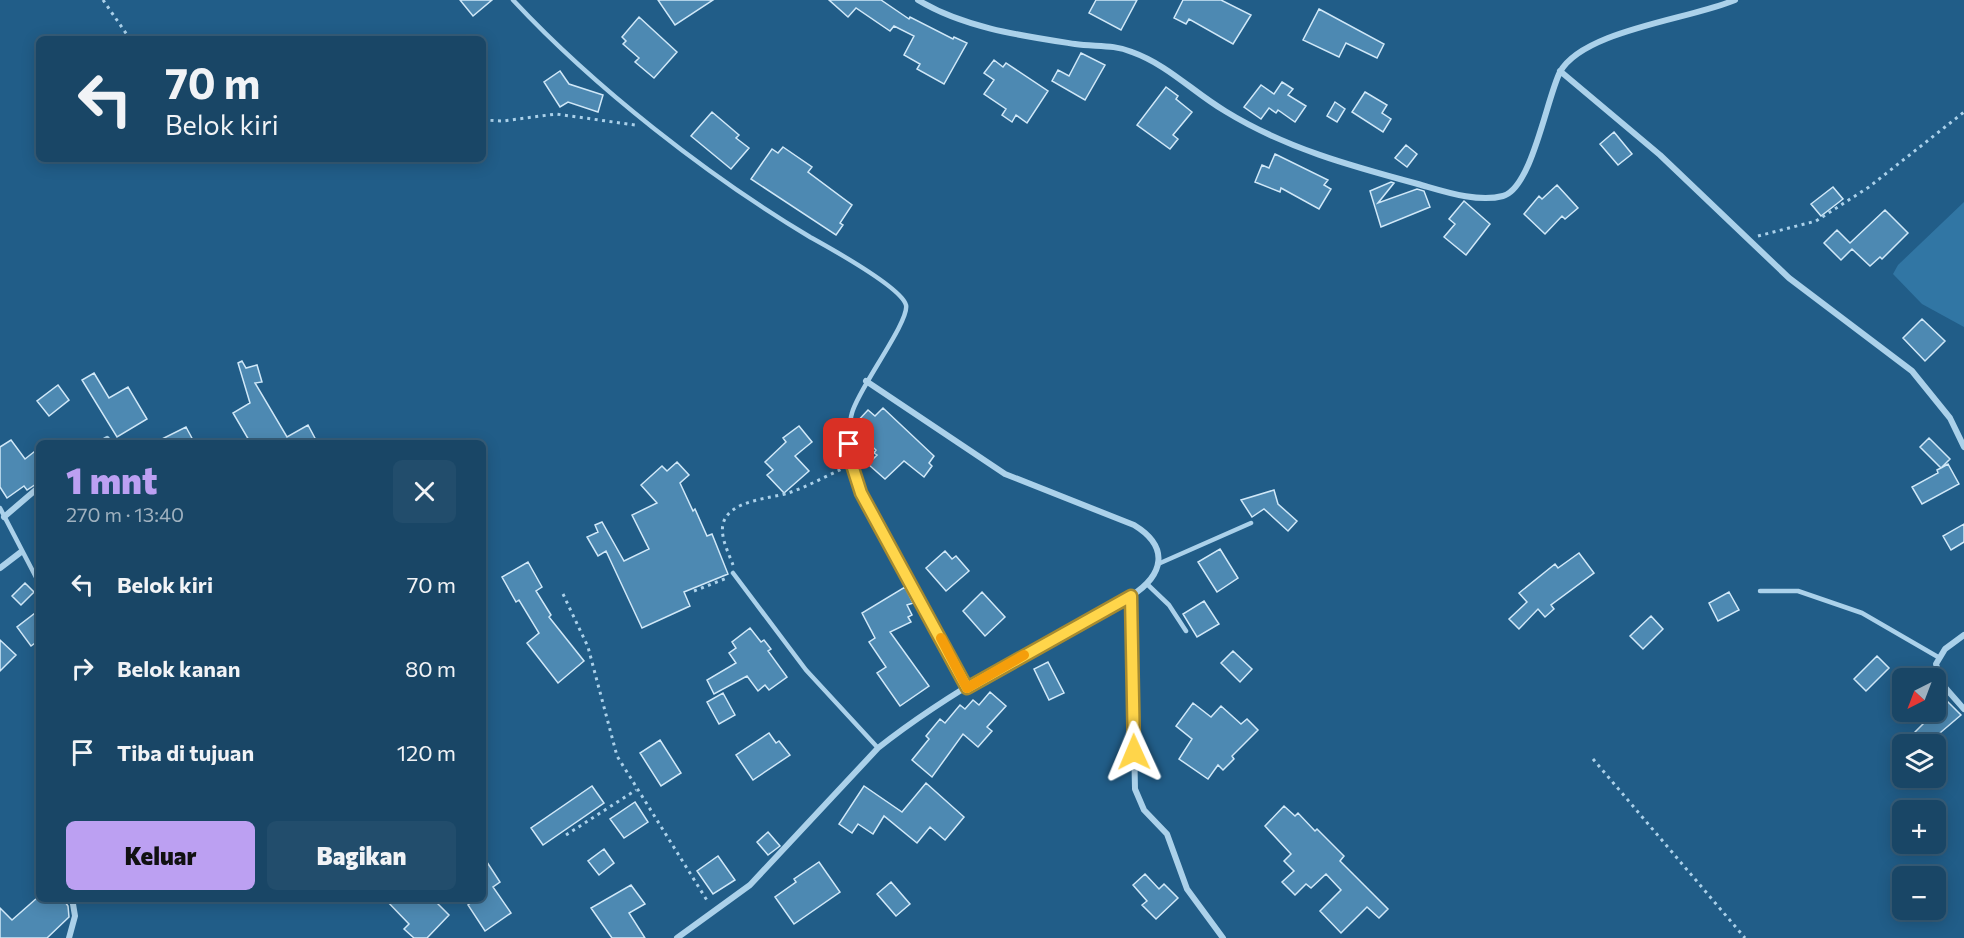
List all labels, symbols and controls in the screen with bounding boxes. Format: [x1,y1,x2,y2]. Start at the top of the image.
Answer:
text: 70 m [165,56,260,108]
icon: left [66,60,144,138]
text: Belok kiri [165,108,279,141]
pin [823,418,874,469]
icon: arrive [832,427,865,460]
text: 1 mnt [66,457,157,501]
button: close [393,460,456,523]
text: 270 m · 13:40 [66,502,184,526]
icon: left [66,568,99,601]
text: Belok kiri [117,571,213,598]
text: 70 m [407,571,456,598]
icon: right [66,652,99,685]
text: Belok kanan [117,655,240,682]
text: 80 m [405,655,456,682]
north arrow [1892,668,1946,722]
map controls [1892,668,1946,920]
position arrow [1102,720,1166,784]
button: layers [1892,734,1946,788]
icon: arrive [66,736,99,769]
text: Tiba di tujuan [117,739,254,766]
text: 120 m [397,739,456,766]
button: + [1892,800,1946,854]
button: Keluar [66,821,255,890]
button: Bagikan [267,821,456,890]
button: − [1892,866,1946,920]

